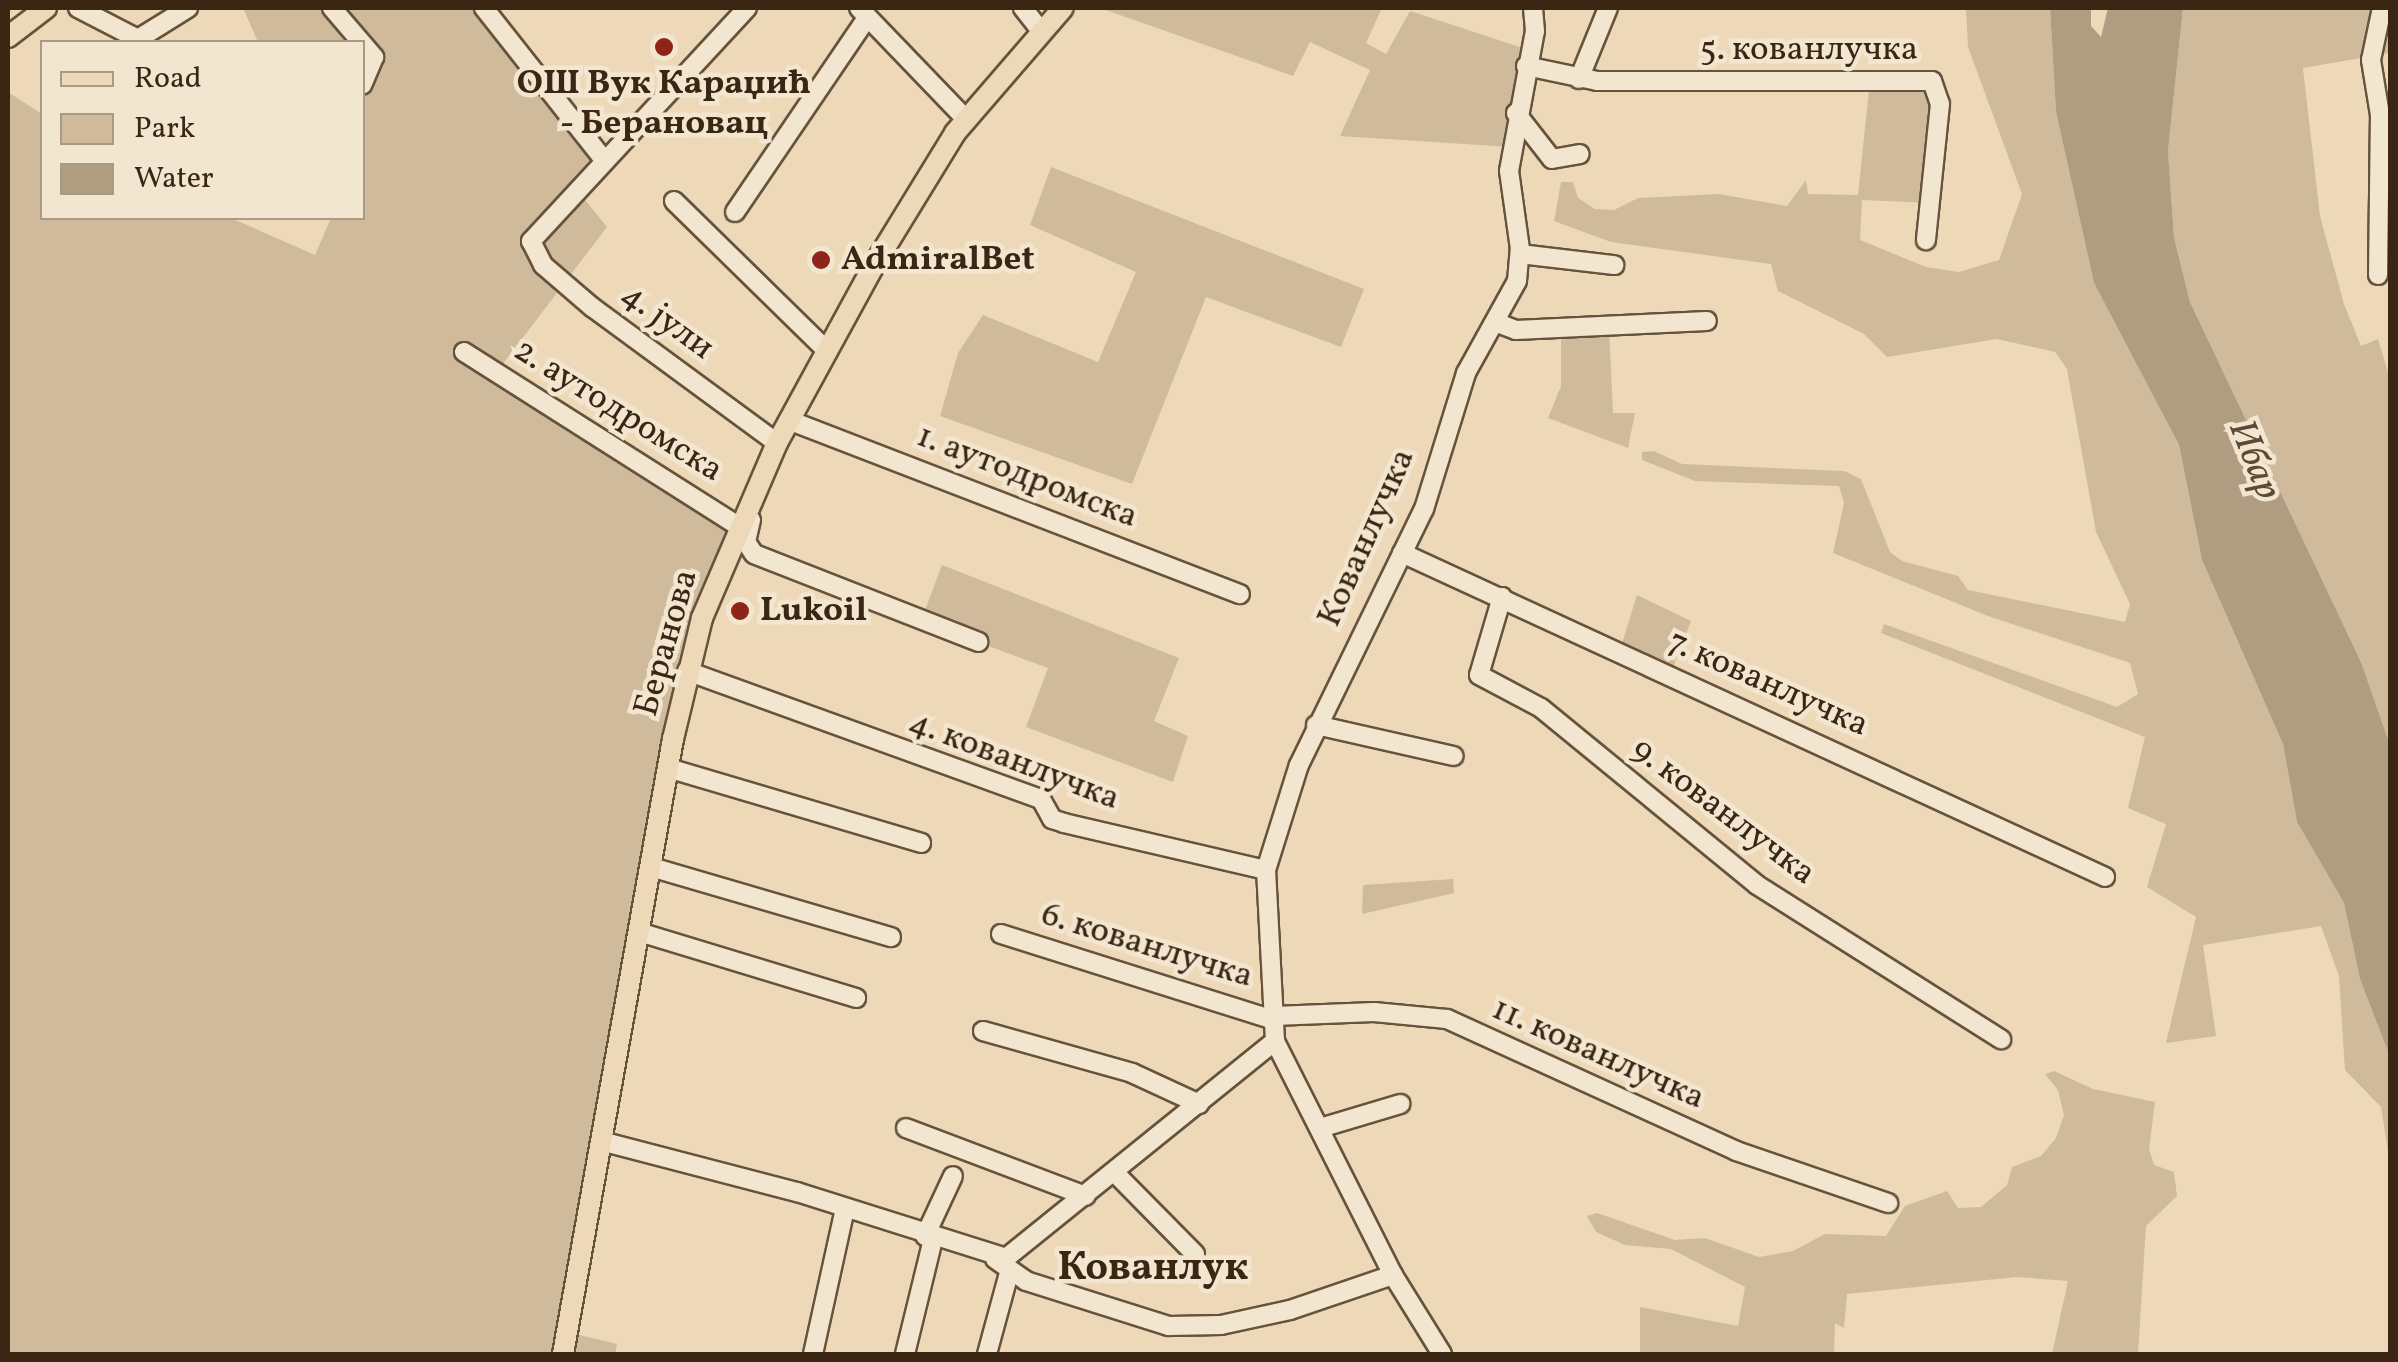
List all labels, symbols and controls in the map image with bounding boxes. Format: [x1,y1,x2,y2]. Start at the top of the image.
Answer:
street label: 5. кованлучка [1700,29,1918,71]
marker: ОШ Вук Караџић - Берановац [653,36,675,58]
legend [40,40,365,220]
text: Road [134,58,202,100]
place label: ОШ Вук Караџић - Берановац [517,63,811,145]
text: Park [134,108,195,150]
text: Water [134,158,214,200]
place label: AdmiralBet [841,239,1035,281]
marker: AdmiralBet [810,249,832,271]
street label: 4. јули [612,274,722,370]
street label: 2. аутодромска [506,330,730,492]
water label: Ибар [2217,414,2289,506]
street label: 1. аутодромска [911,416,1143,538]
street label: Кованлучка [1309,443,1425,633]
street label: Беранова [626,565,708,721]
place label: Lukoil [760,590,867,632]
marker: Lukoil [729,600,751,622]
street label: 7. кованлучка [1661,621,1875,747]
street label: 4. кованлучка [903,702,1125,820]
street label: 9. кованлучка [1623,729,1823,895]
street label: 6. кованлучка [1036,894,1258,998]
street label: 11. кованлучка [1485,988,1711,1120]
district label: Кованлук [1058,1245,1248,1293]

